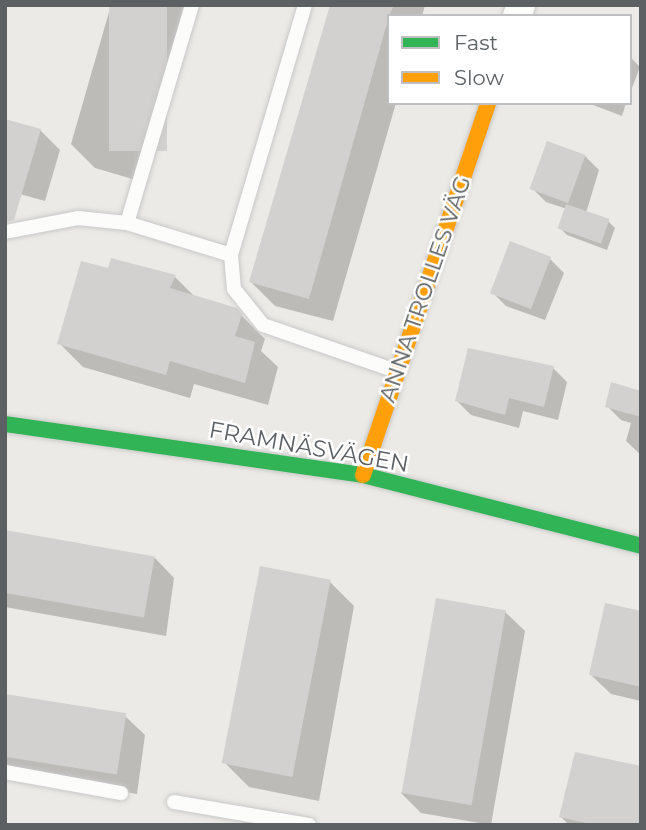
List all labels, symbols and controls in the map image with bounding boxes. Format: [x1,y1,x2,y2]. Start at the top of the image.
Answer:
legend [387,14,632,105]
text: Fast [454,30,498,55]
text: Slow [454,65,504,90]
street label: ANNA TROLLES VÄG [373,172,477,406]
street label: FRAMNÄSVÄGEN [207,416,411,478]

